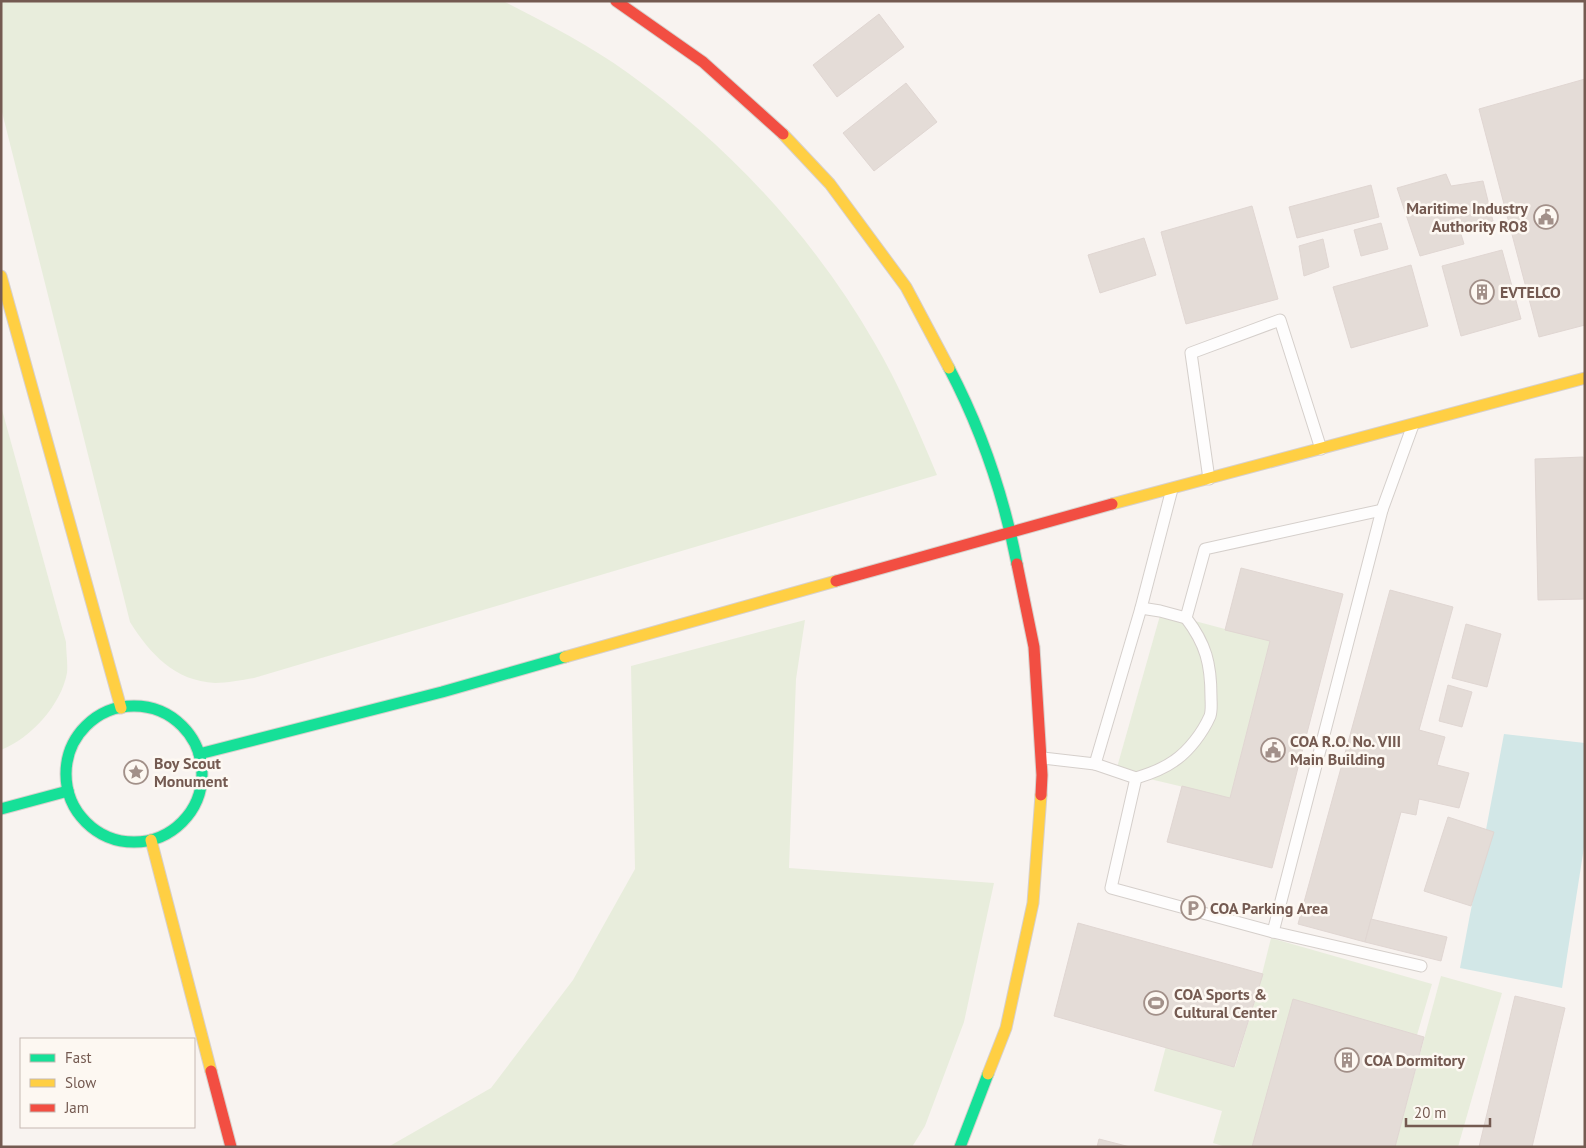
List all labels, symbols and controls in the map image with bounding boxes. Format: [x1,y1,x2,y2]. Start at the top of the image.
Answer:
place label: Maritime Industry Authority RO8 [1406,198,1528,236]
public building icon: Maritime Industry Authority RO8 [1533,204,1559,230]
building icon: EVTELCO [1469,279,1495,305]
place label: EVTELCO [1500,282,1561,302]
place label: COA R.O. No. VIII Main Building [1290,731,1401,769]
public building icon: COA R.O. No. VIII Main Building [1260,737,1286,763]
place label: Boy Scout Monument [154,753,228,791]
place icon: Boy Scout Monument [123,759,149,785]
parking icon: COA Parking Area [1180,895,1206,921]
place label: COA Parking Area [1210,898,1328,918]
place label: COA Sports & Cultural Center [1174,984,1277,1022]
sports icon: COA Sports & Cultural Center [1143,990,1169,1016]
legend [20,1038,195,1128]
building icon: COA Dormitory [1334,1047,1360,1073]
text: Fast [65,1048,92,1067]
place label: COA Dormitory [1364,1050,1465,1070]
text: Slow [65,1073,96,1092]
scale bar [1406,1096,1490,1128]
text: Jam [64,1098,89,1117]
text: 20 m [1414,1103,1447,1122]

